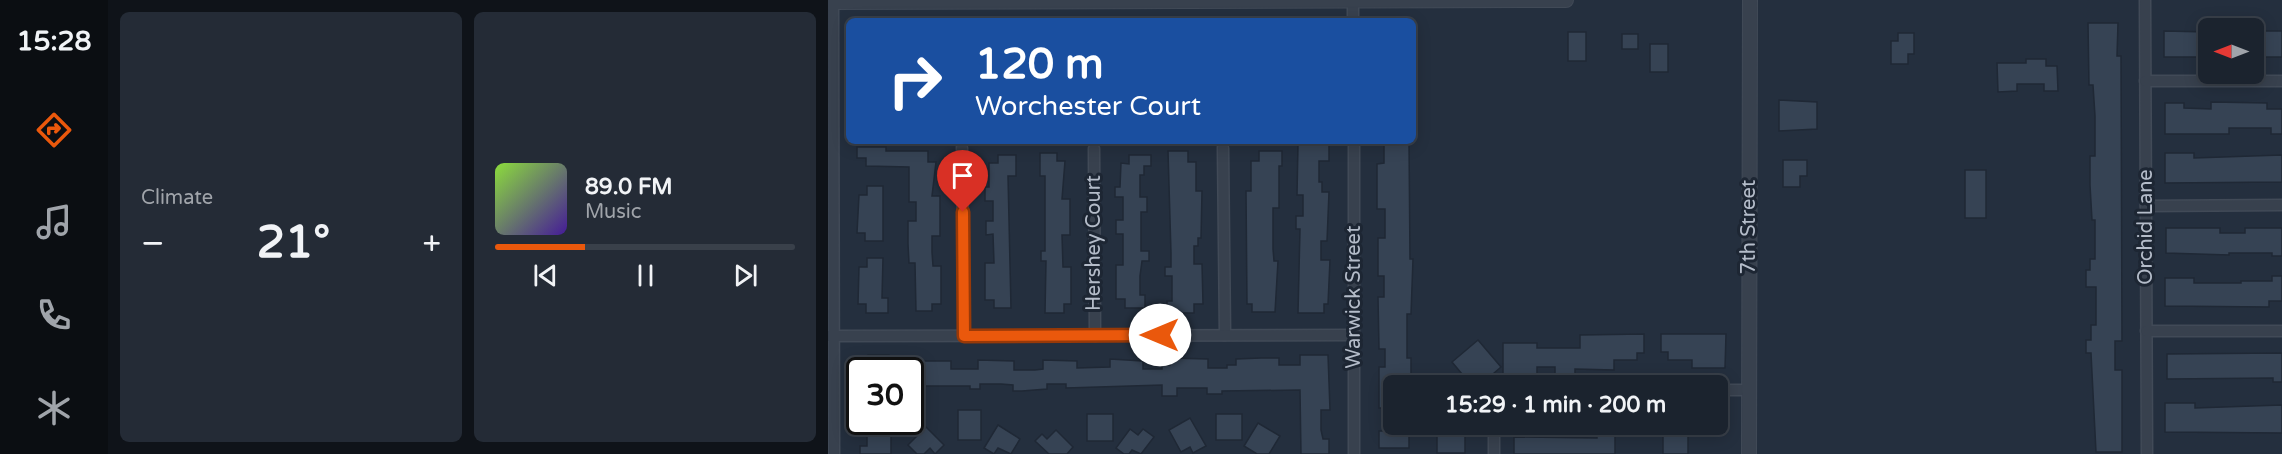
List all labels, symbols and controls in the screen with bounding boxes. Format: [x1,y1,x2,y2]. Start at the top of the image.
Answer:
north arrow [2198,18,2264,84]
map controls [2198,18,2264,84]
text: 15:28 [17,25,91,58]
text: 120 m [975,39,1104,90]
icon: right [876,42,954,120]
text: Worchester Court [975,90,1201,123]
icon: directions [33,109,75,151]
pin [937,150,988,212]
icon: arrive [946,159,979,192]
street label: Orchid Lane [2134,169,2158,285]
text: 89.0 FM [585,174,673,200]
street label: Hershey Court [1082,175,1106,311]
street label: 7th Street [1737,179,1761,274]
text: Climate [141,186,213,210]
text: Music [585,200,641,224]
icon: music [33,201,75,243]
text: 21° [257,216,330,270]
text: − [141,224,165,263]
text: + [422,224,441,263]
street label: Warwick Street [1342,225,1366,369]
icon: previous [529,259,562,292]
icon: pause [629,259,662,292]
icon: next [729,259,762,292]
icon: phone [33,294,75,336]
position arrow [1128,303,1192,367]
speed limit sign: 30 [846,357,924,435]
icon: climate [33,387,75,429]
text: 15:29 · 1 min · 200 m [1445,392,1666,418]

